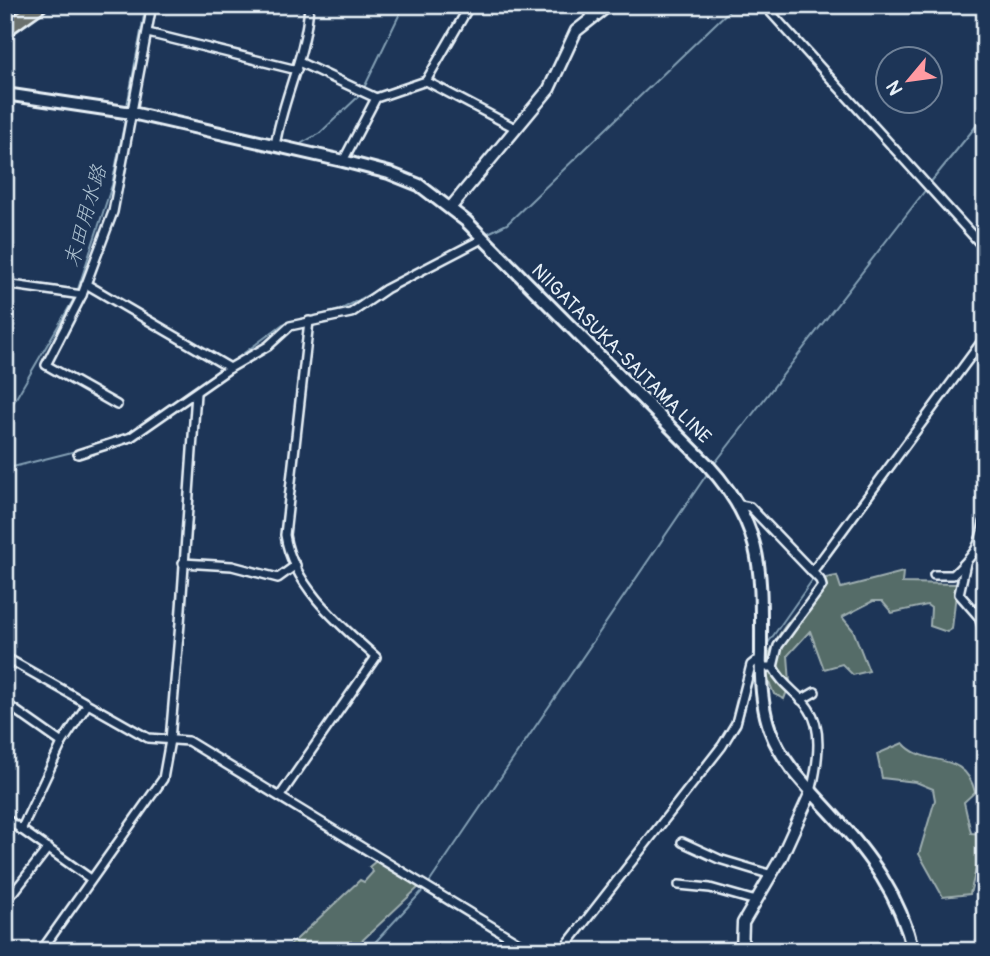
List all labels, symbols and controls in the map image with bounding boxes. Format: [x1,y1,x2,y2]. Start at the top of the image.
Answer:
north arrow [874,46,944,116]
text: N [881,76,909,99]
water label: 末田用水路 [58,161,113,270]
street label: NIIGATASUKA-SAITAMA LINE [526,259,716,449]

